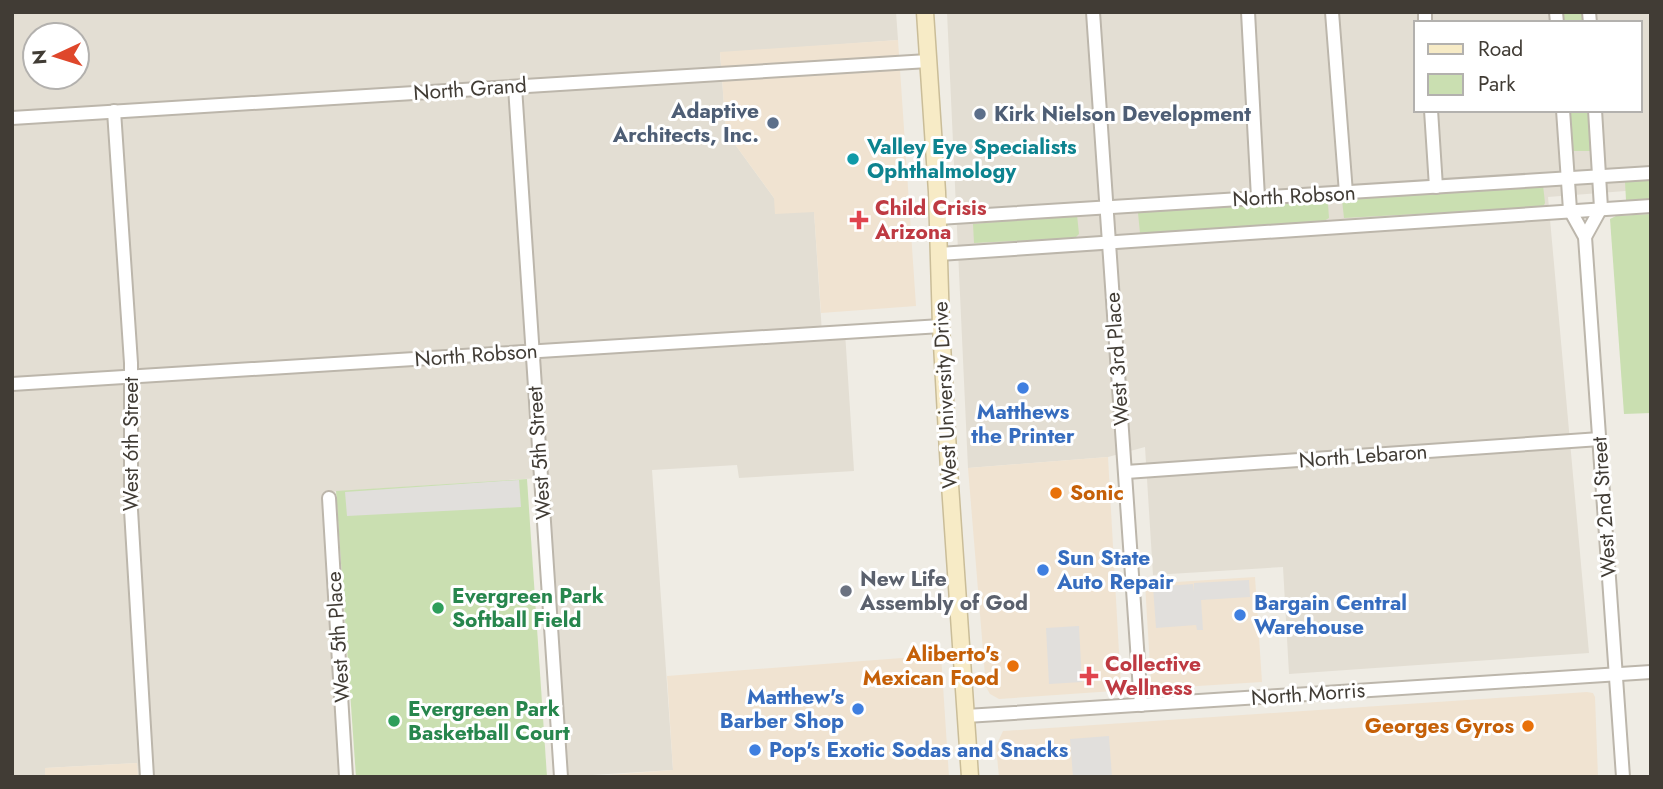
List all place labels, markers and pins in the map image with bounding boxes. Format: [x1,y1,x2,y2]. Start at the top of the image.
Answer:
place label: Adaptive Architects, Inc. [612,96,759,150]
place label: Kirk Nielson Development [994,99,1251,129]
marker: Kirk Nielson Development [972,106,988,122]
marker: Adaptive Architects, Inc. [765,115,781,131]
place label: Valley Eye Specialists Ophthalmology [866,132,1077,186]
marker: Valley Eye Specialists Ophthalmology [845,151,861,167]
place label: Child Crisis Arizona [874,193,987,247]
marker: Child Crisis Arizona [849,210,869,230]
marker: Matthews the Printer [1015,380,1031,396]
place label: Matthews the Printer [971,397,1075,451]
place label: Sonic [1070,478,1124,508]
marker: Sonic [1048,485,1064,501]
place label: Sun State Auto Repair [1056,543,1174,597]
marker: Sun State Auto Repair [1035,562,1051,578]
place label: New Life Assembly of God [859,564,1028,618]
place label: Evergreen Park Softball Field [452,581,604,635]
marker: New Life Assembly of God [838,583,854,599]
place label: Bargain Central Warehouse [1254,588,1407,642]
marker: Evergreen Park Softball Field [430,600,446,616]
marker: Bargain Central Warehouse [1232,607,1248,623]
place label: Aliberto's Mexican Food [863,639,999,693]
place label: Collective Wellness [1105,649,1201,703]
marker: Aliberto's Mexican Food [1005,658,1021,674]
marker: Collective Wellness [1079,666,1099,686]
place label: Matthew's Barber Shop [720,682,844,736]
place label: Evergreen Park Basketball Court [408,694,570,748]
marker: Matthew's Barber Shop [850,701,866,717]
place label: Georges Gyros [1365,711,1514,741]
marker: Evergreen Park Basketball Court [386,713,402,729]
marker: Georges Gyros [1520,718,1536,734]
place label: Pop's Exotic Sodas and Snacks [769,735,1069,765]
marker: Pop's Exotic Sodas and Snacks [747,742,763,758]

